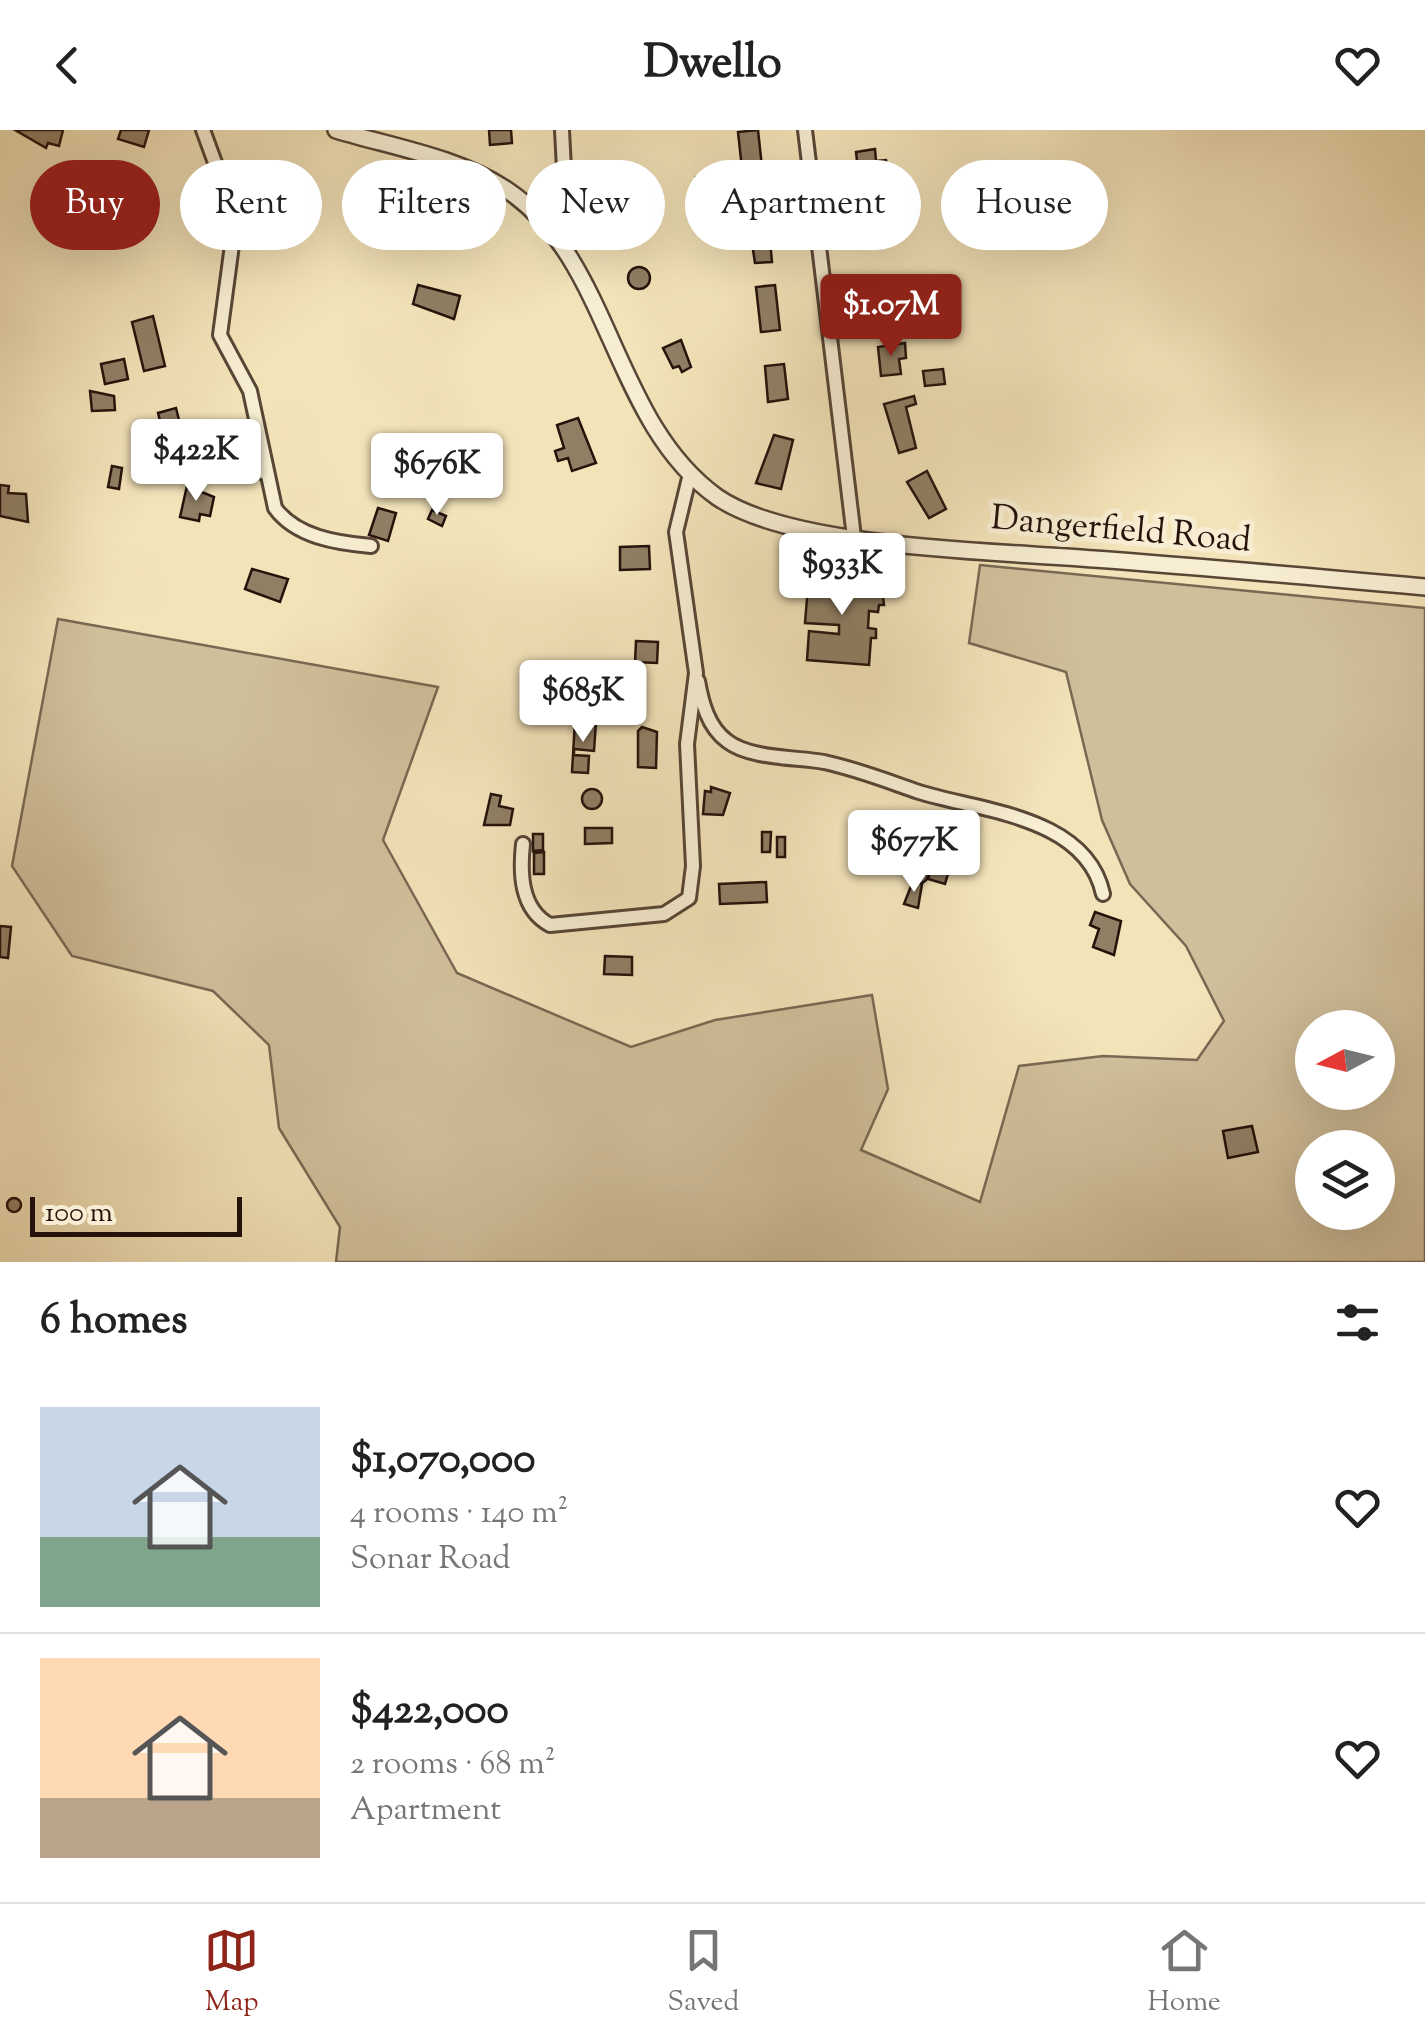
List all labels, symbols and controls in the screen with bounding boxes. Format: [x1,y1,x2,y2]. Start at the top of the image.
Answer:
text: Dwello [643,33,782,98]
icon: back [40,38,95,93]
icon: heart [1330,38,1385,93]
chip: Buy [30,160,160,250]
chip: Rent [180,160,322,250]
chip: Filters [342,160,506,250]
chip: New [526,160,665,250]
chip: Apartment [685,160,921,250]
chip: House [941,160,1108,250]
pin: $1.07M [810,274,972,359]
text: $1.07M [842,283,940,329]
pin: $422K [126,419,266,504]
text: $422K [153,428,239,474]
pin: $676K [367,433,507,518]
text: $676K [393,442,481,488]
street label: Dangerfield Road [989,494,1253,568]
pin: $933K [772,533,912,618]
text: $933K [801,542,883,588]
pin: $685K [513,660,653,745]
text: $685K [541,669,625,715]
pin: $677K [844,810,984,895]
text: $677K [870,819,958,865]
north arrow [1295,1010,1395,1110]
map controls [1295,1010,1395,1230]
button: layers [1295,1130,1395,1230]
scale bar [30,1192,242,1236]
text: 100 m [45,1194,113,1234]
text: 6 homes [40,1292,187,1352]
icon: filters [1330,1295,1385,1350]
text: $1,070,000 [350,1431,535,1491]
icon: home [120,1447,240,1567]
icon: heart [1330,1480,1385,1535]
text: 4 rooms · 140 m² [350,1491,568,1537]
text: Sonar Road [350,1537,511,1583]
text: $422,000 [350,1682,509,1742]
icon: home [120,1698,240,1818]
icon: heart [1330,1731,1385,1786]
text: 2 rooms · 68 m² [350,1742,556,1788]
text: Apartment [350,1788,501,1834]
tab: Map [204,1923,259,2023]
tab: Saved [667,1923,739,2023]
tab: Home [1147,1923,1221,2023]

